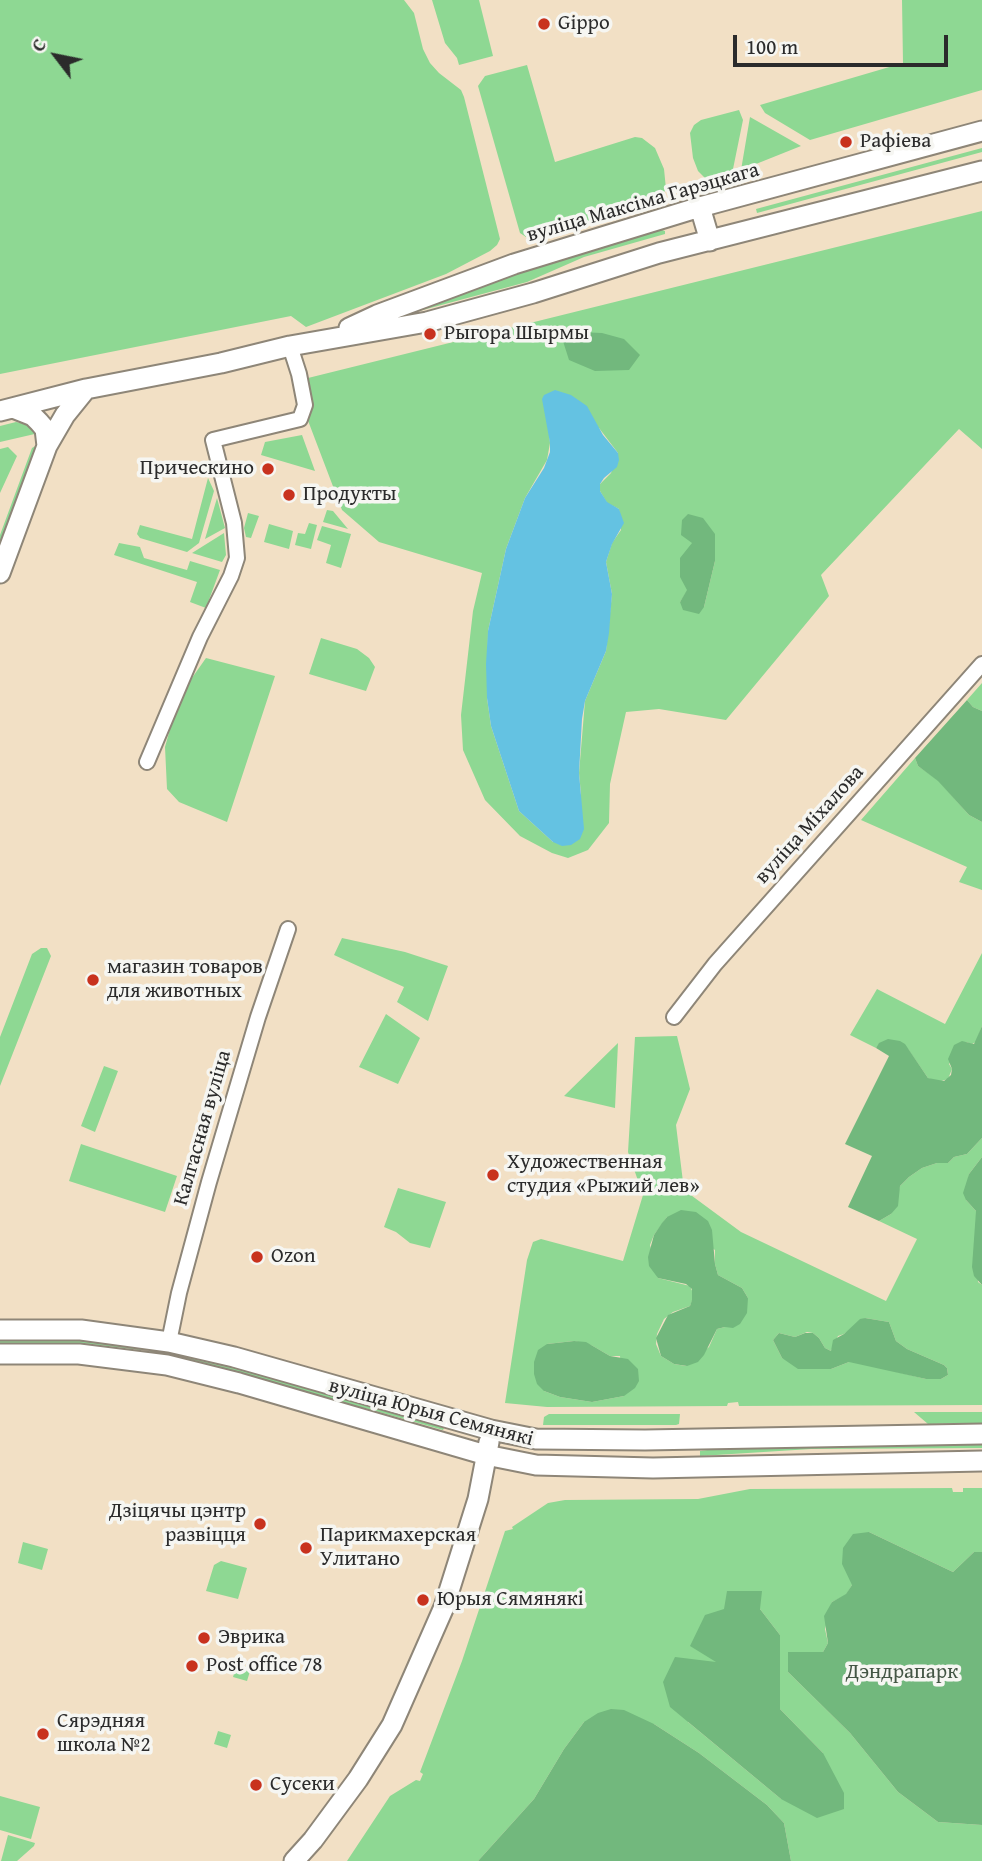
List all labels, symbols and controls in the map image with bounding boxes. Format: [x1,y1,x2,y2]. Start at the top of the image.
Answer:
place label: Gippo [558,11,610,37]
marker: Gippo [536,16,552,32]
north arrow [21,21,91,91]
scale bar [737,21,952,65]
text: 100 m [746,31,798,62]
text: С [23,33,53,57]
place label: Рафіева [860,129,931,155]
marker: Рафіева [838,134,854,150]
street label: вуліца Максіма Гарэцкага [524,158,762,248]
place label: Рыгора Шырмы [444,321,589,347]
marker: Рыгора Шырмы [422,326,438,342]
place label: Прическино [140,456,254,482]
marker: Прическино [260,461,276,477]
place label: Продукты [303,482,397,508]
marker: Продукты [281,487,297,503]
street label: вуліца Міхалова [750,761,870,889]
place label: магазин товаров для животных [107,955,263,1005]
marker: магазин товаров для животных [85,972,101,988]
street label: Калгасная вуліца [169,1047,237,1209]
place label: Художественная студия «Рыжий лев» [507,1150,700,1200]
marker: Художественная студия «Рыжий лев» [485,1167,501,1183]
place label: Ozon [271,1244,315,1270]
marker: Ozon [249,1249,265,1265]
street label: вуліца Юрыя Семянякі [326,1374,536,1452]
place label: Дзіцячы цэнтр развіцця [109,1499,246,1549]
marker: Дзіцячы цэнтр развіцця [252,1516,268,1532]
place label: Парикмахерская Улитано [320,1523,476,1573]
marker: Парикмахерская Улитано [298,1540,314,1556]
place label: Юрыя Сямянякі [437,1587,584,1613]
marker: Юрыя Сямянякі [415,1592,431,1608]
place label: Эврика [218,1625,285,1651]
marker: Эврика [196,1630,212,1646]
place label: Post office 78 [206,1653,322,1679]
marker: Post office 78 [184,1658,200,1674]
park label: Дэндрапарк [846,1660,958,1686]
place label: Сярэдняя школа №2 [57,1709,151,1759]
marker: Сярэдняя школа №2 [35,1726,51,1742]
place label: Сусеки [270,1772,335,1798]
marker: Сусеки [248,1777,264,1793]

